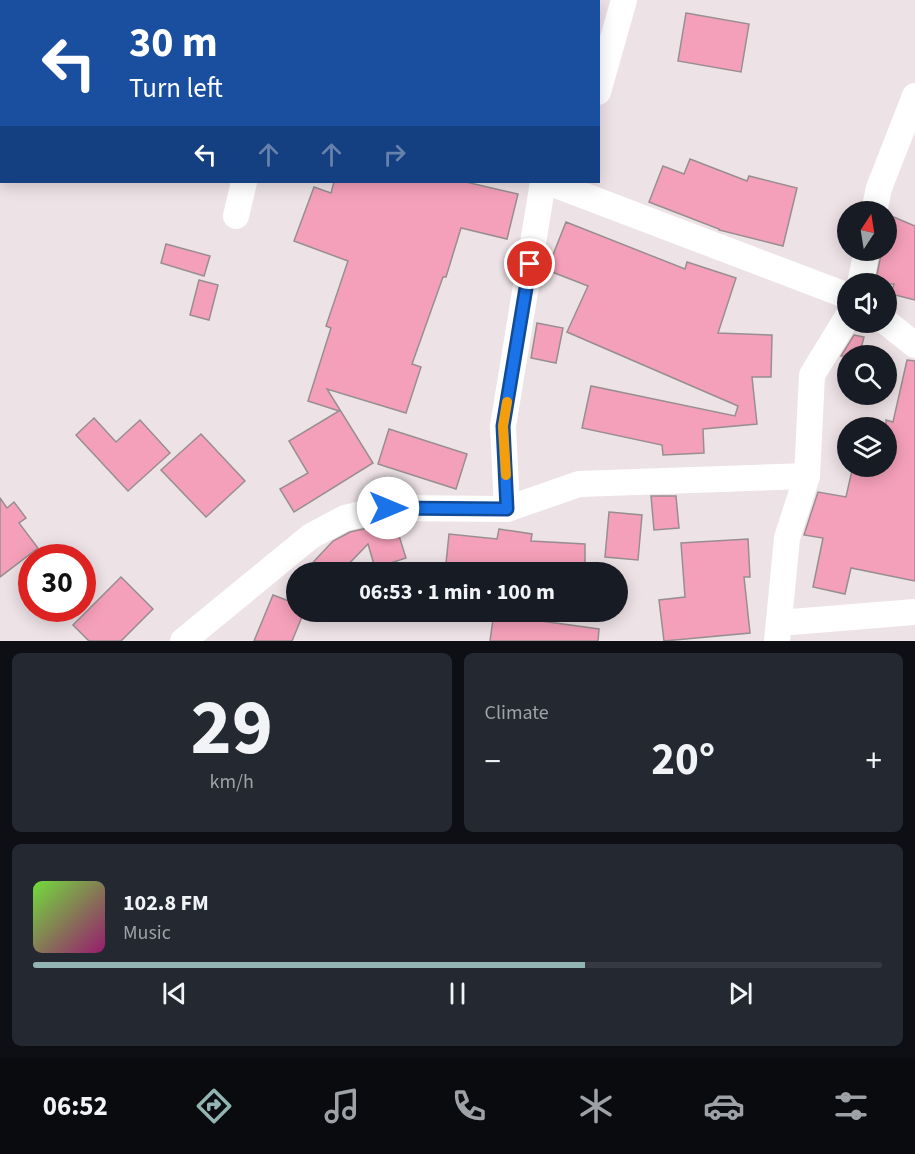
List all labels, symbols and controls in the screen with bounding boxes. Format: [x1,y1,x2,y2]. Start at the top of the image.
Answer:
text: 30 m [129,13,218,73]
icon: left [30,24,108,102]
text: Turn left [129,69,223,108]
icon: left [189,138,222,171]
icon: ahead [252,138,285,171]
icon: ahead [315,138,348,171]
icon: right [378,138,411,171]
north arrow [837,201,897,261]
map controls [837,201,897,477]
pin [504,238,555,289]
icon: arrive [513,247,546,280]
button: sound [837,273,897,333]
button: search [837,345,897,405]
button: layers [837,417,897,477]
position arrow [356,476,420,540]
speed limit sign: 30 [18,544,96,622]
text: 06:53 · 1 min · 100 m [359,576,555,608]
text: 29 [191,673,273,784]
text: Climate [485,699,549,727]
text: 20° [651,728,715,792]
text: − [485,738,501,785]
text: + [866,738,882,785]
text: km/h [210,768,254,796]
text: 102.8 FM [123,887,209,919]
text: Music [123,919,171,947]
icon: previous [158,977,191,1010]
icon: pause [441,977,474,1010]
icon: next [724,977,757,1010]
icon: directions [193,1085,235,1127]
icon: music [321,1085,363,1127]
icon: phone [448,1085,490,1127]
icon: climate [575,1085,617,1127]
icon: car [703,1085,745,1127]
icon: filters [830,1085,872,1127]
text: 06:52 [43,1087,108,1126]

